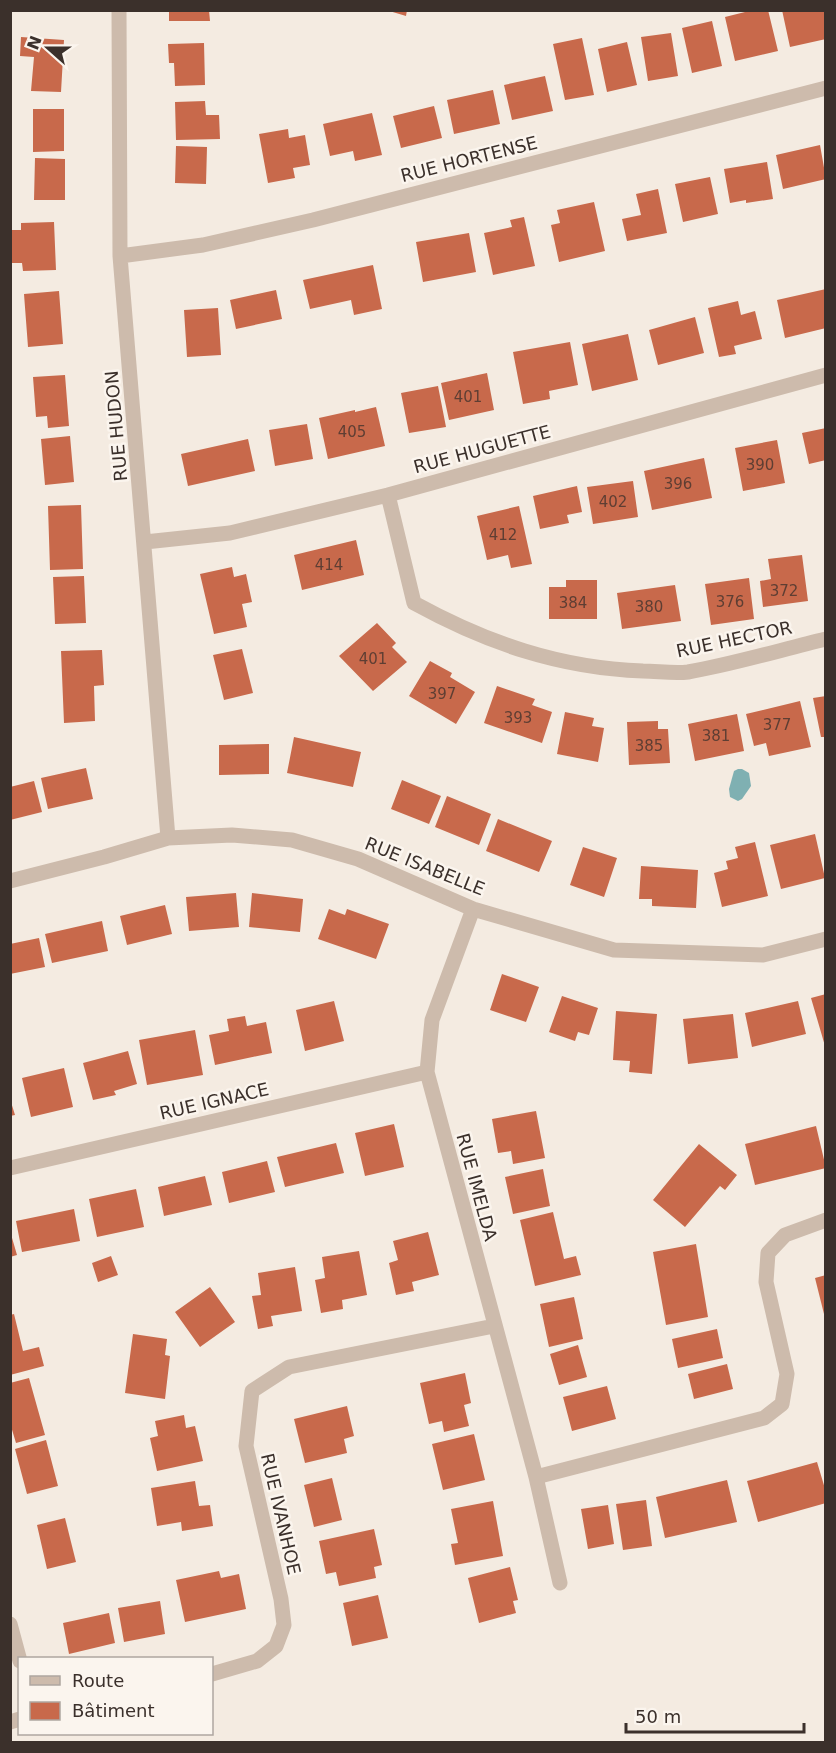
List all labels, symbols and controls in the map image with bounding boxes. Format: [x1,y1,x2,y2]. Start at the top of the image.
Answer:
north arrow [18,18,78,78]
text: N [23,33,46,52]
street label: RUE HORTENSE [398,132,540,186]
street label: RUE HUDON [101,370,131,482]
house number: 401 [454,388,482,406]
street label: RUE HUGUETTE [411,421,553,477]
house number: 405 [338,423,366,441]
house number: 390 [746,456,774,474]
house number: 396 [664,475,692,493]
house number: 402 [599,493,627,511]
house number: 412 [489,526,517,544]
house number: 414 [315,556,343,574]
house number: 372 [770,582,798,600]
house number: 376 [716,593,744,611]
house number: 384 [559,594,587,612]
house number: 380 [635,598,663,616]
street label: RUE HECTOR [674,616,794,662]
house number: 401 [359,650,387,668]
house number: 397 [428,685,456,703]
house number: 393 [504,709,532,727]
house number: 377 [763,716,791,734]
house number: 381 [702,727,730,745]
house number: 385 [635,737,663,755]
street label: RUE ISABELLE [362,832,488,900]
street label: RUE IGNACE [157,1078,271,1124]
street label: RUE IMELDA [453,1131,502,1244]
street label: RUE IVANHOE [257,1451,305,1577]
legend [18,1657,213,1735]
text: Route [72,1670,124,1691]
scale bar [626,1696,804,1734]
text: Bâtiment [72,1700,155,1721]
text: 50 m [635,1706,681,1727]

